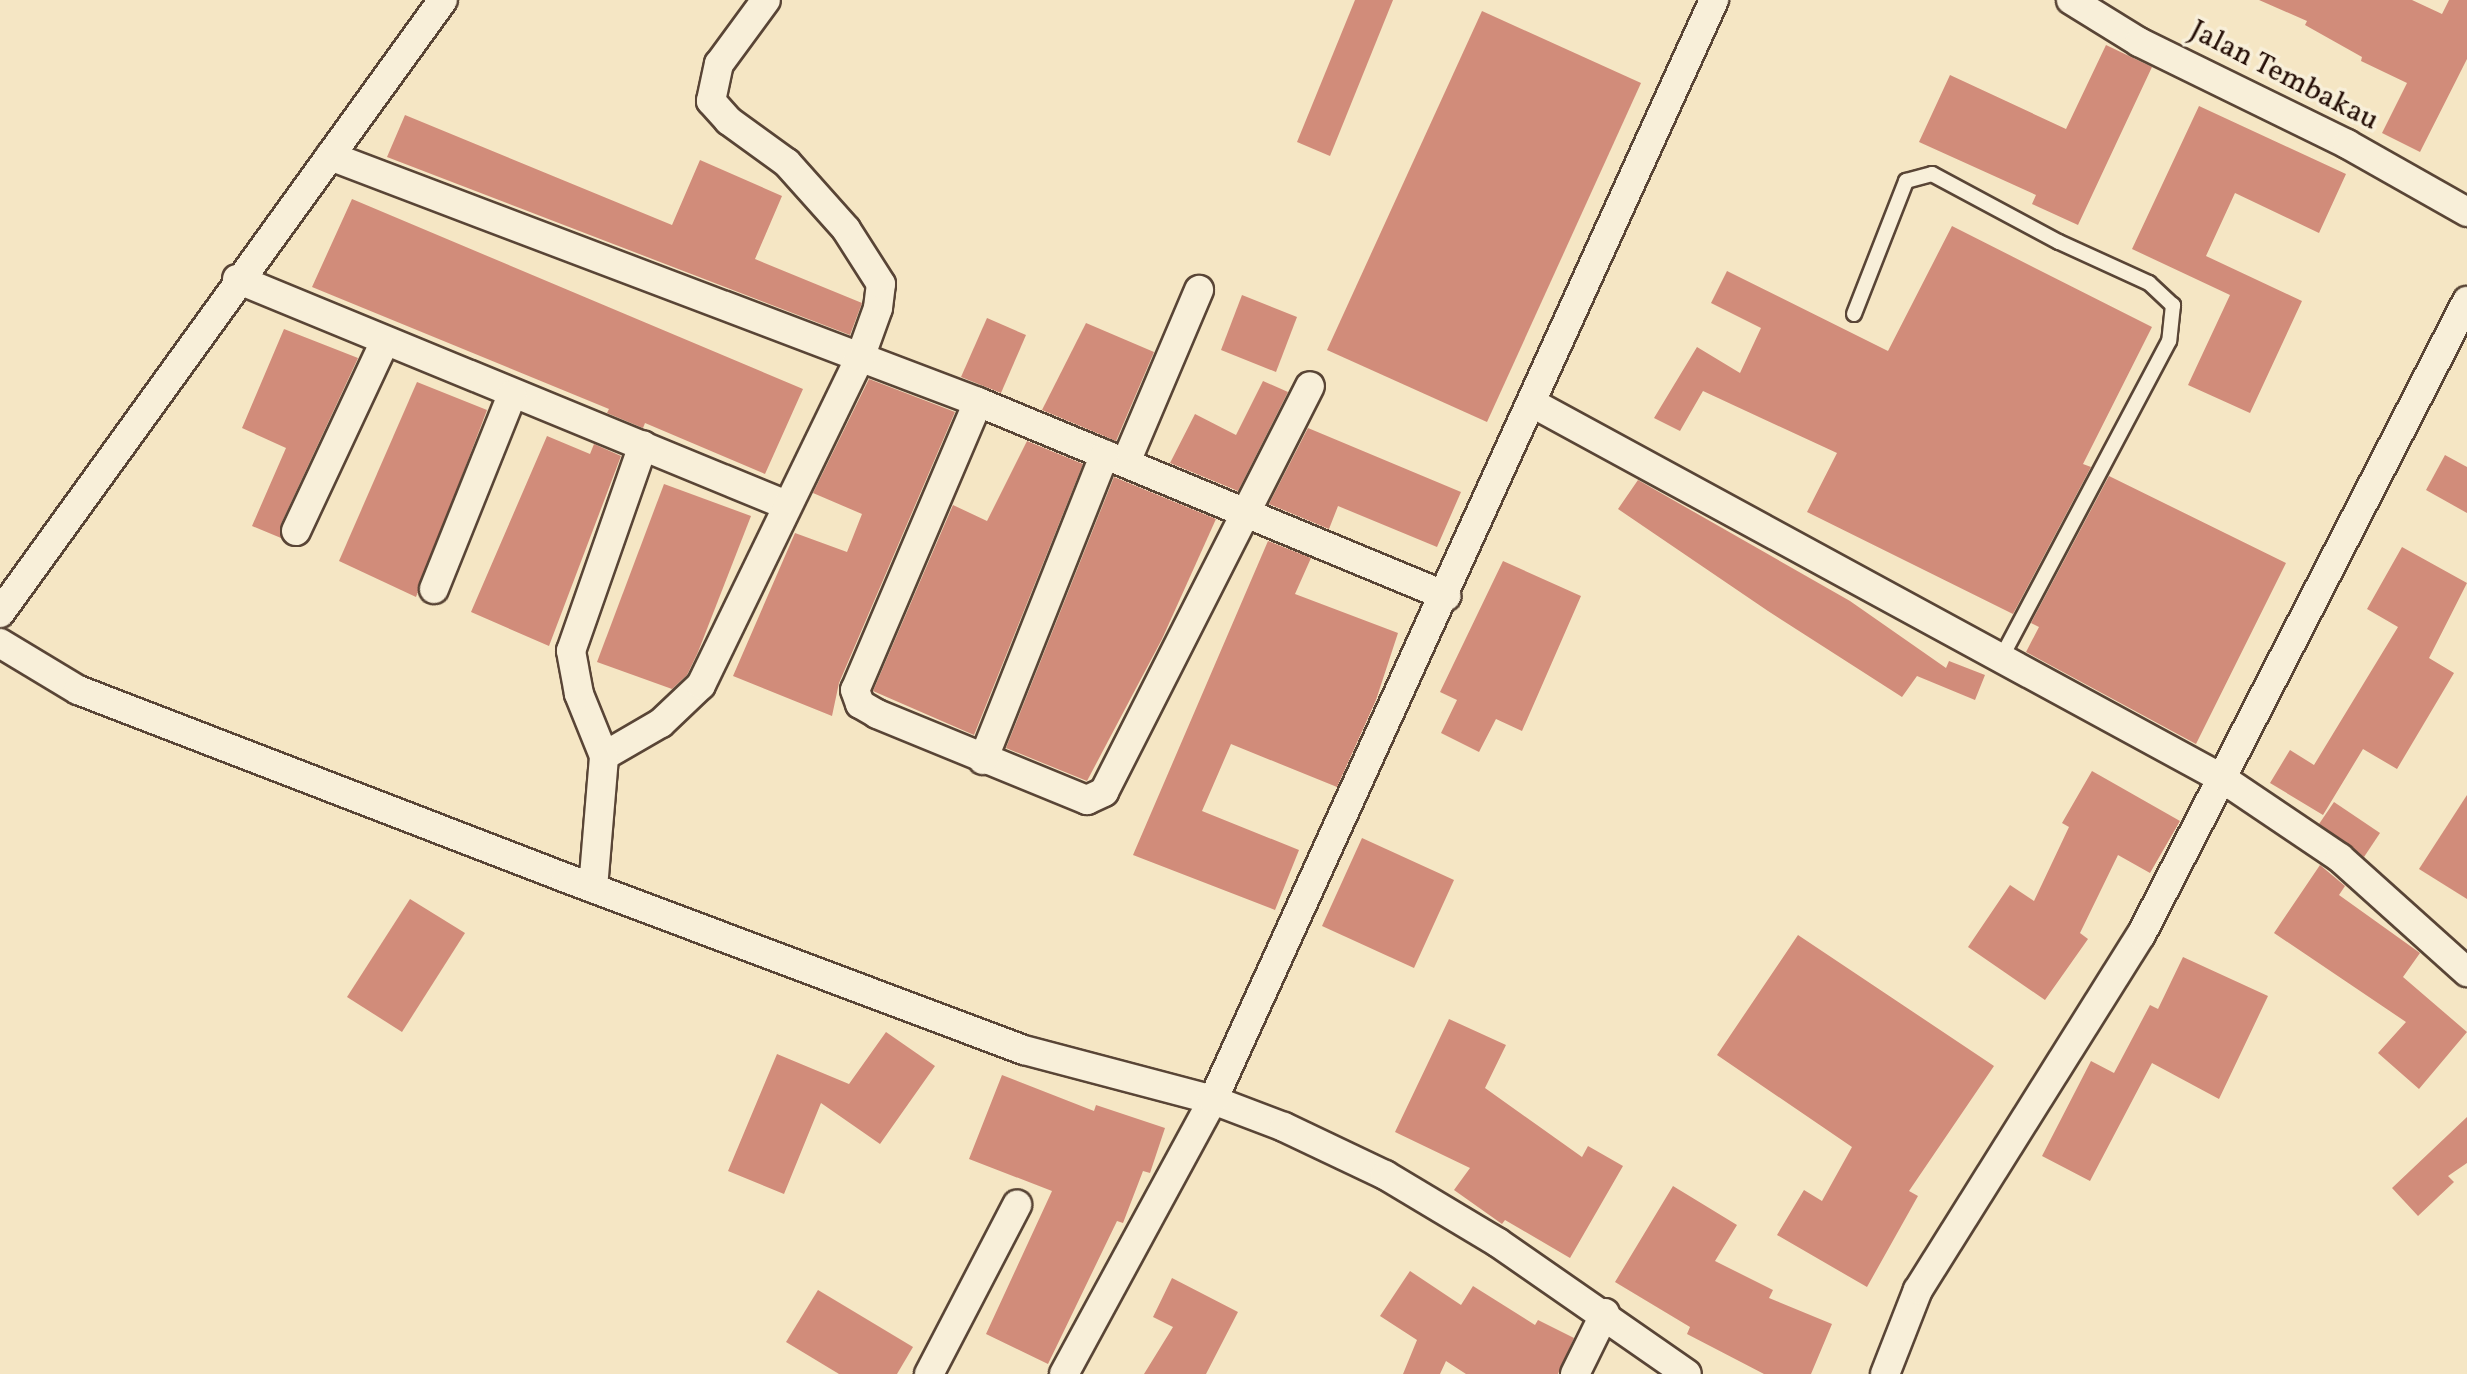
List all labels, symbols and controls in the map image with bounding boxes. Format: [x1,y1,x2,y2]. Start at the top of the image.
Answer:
street label: Jalan Tembakau [2183,13,2385,139]

